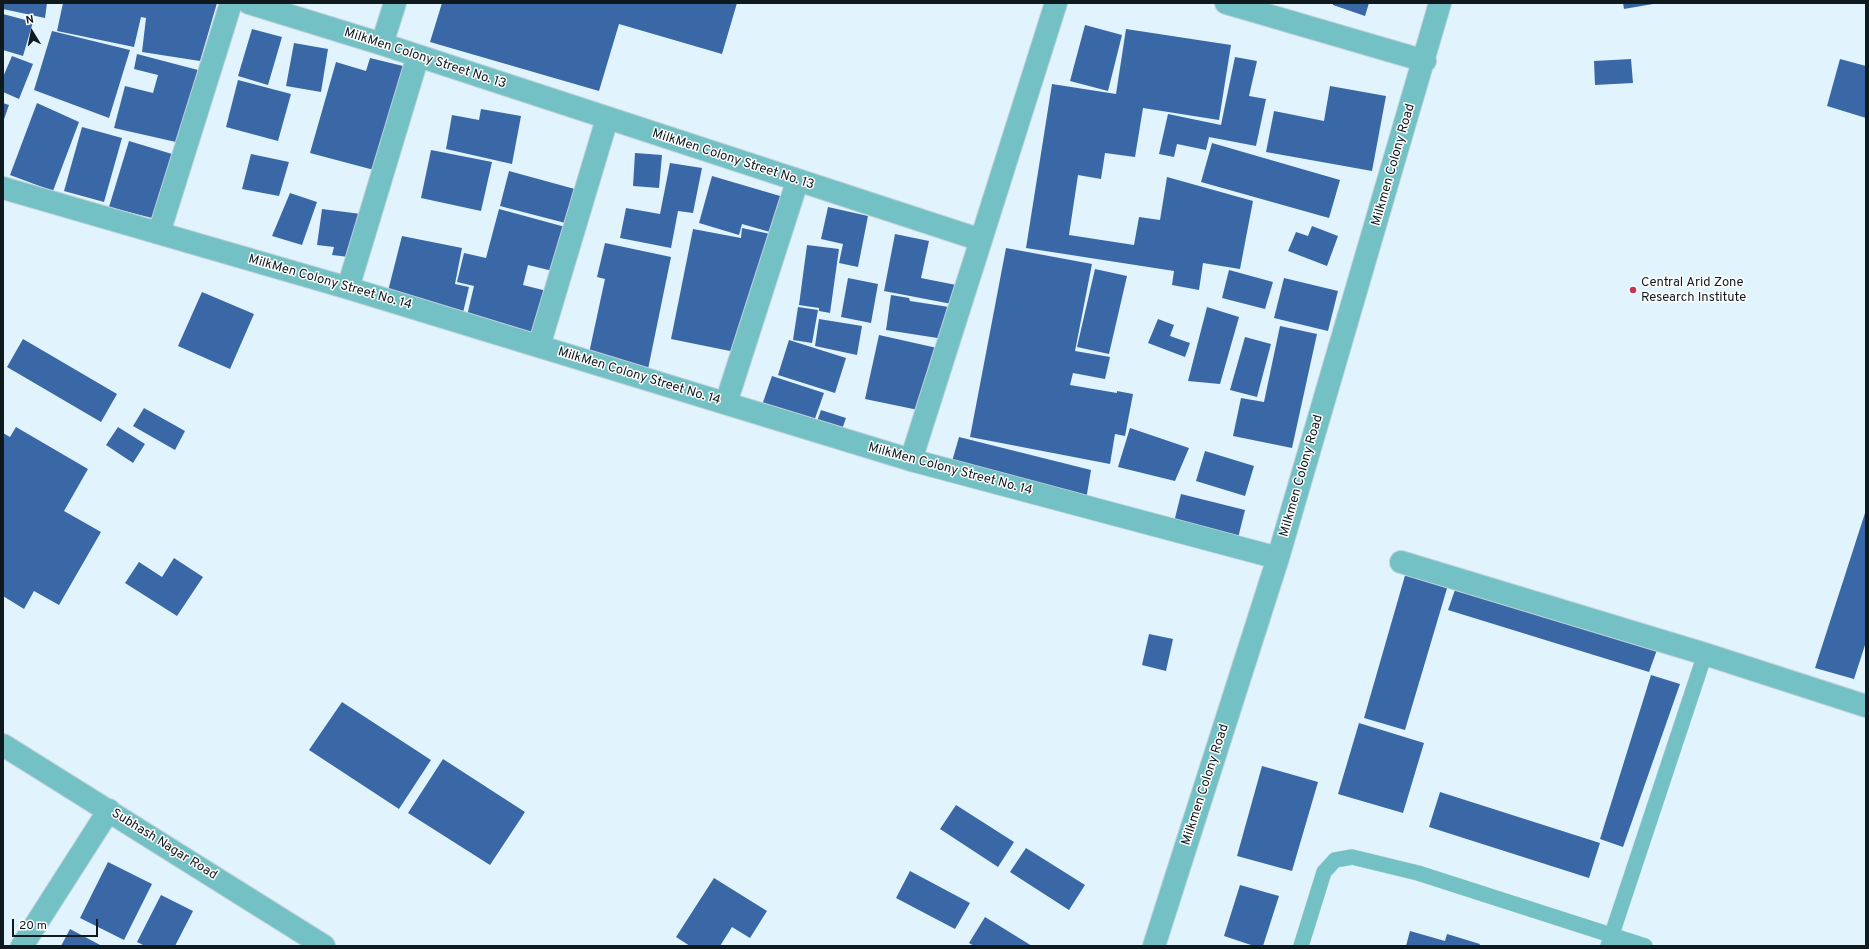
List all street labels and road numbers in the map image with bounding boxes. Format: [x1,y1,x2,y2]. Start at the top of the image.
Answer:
street label: MilkMen Colony Street No. 13 [342,25,508,93]
street label: Milkmen Colony Road [1369,102,1419,228]
street label: MilkMen Colony Street No. 13 [650,126,816,194]
street label: MilkMen Colony Street No. 14 [246,252,414,314]
street label: MilkMen Colony Street No. 14 [556,345,722,409]
street label: Milkmen Colony Road [1277,413,1327,539]
street label: MilkMen Colony Street No. 14 [866,441,1034,499]
street label: Milkmen Colony Road [1179,722,1233,848]
street label: Subhash Nagar Road [108,806,220,884]

